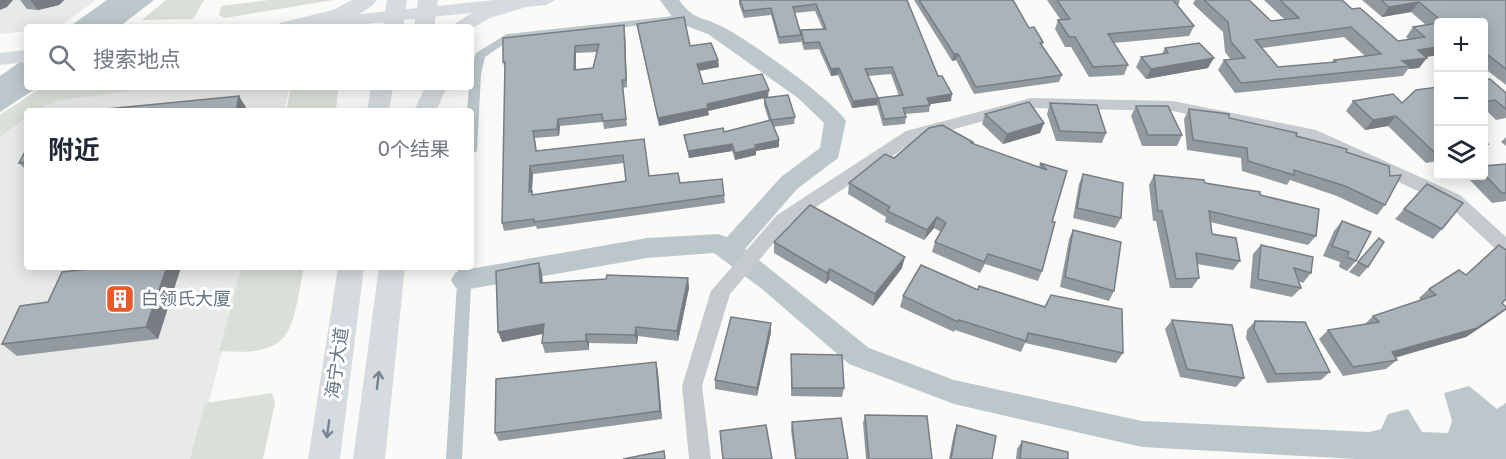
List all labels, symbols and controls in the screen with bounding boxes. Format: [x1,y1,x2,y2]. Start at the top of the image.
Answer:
map controls [1434,18,1488,180]
button: + [1434,18,1488,72]
search box [24,24,474,90]
icon: search [45,41,78,74]
text: 搜索地点 [93,46,181,72]
button: − [1434,72,1488,126]
button: layers [1434,126,1488,180]
text: 附近 [48,134,100,165]
text: 0个结果 [378,137,450,161]
building icon: 白领氏大厦 [104,283,136,315]
place label: 白领氏大厦 [141,288,231,309]
street label: 海宁大道 [321,326,352,400]
one-way arrow [373,371,384,390]
one-way arrow [323,418,334,438]

